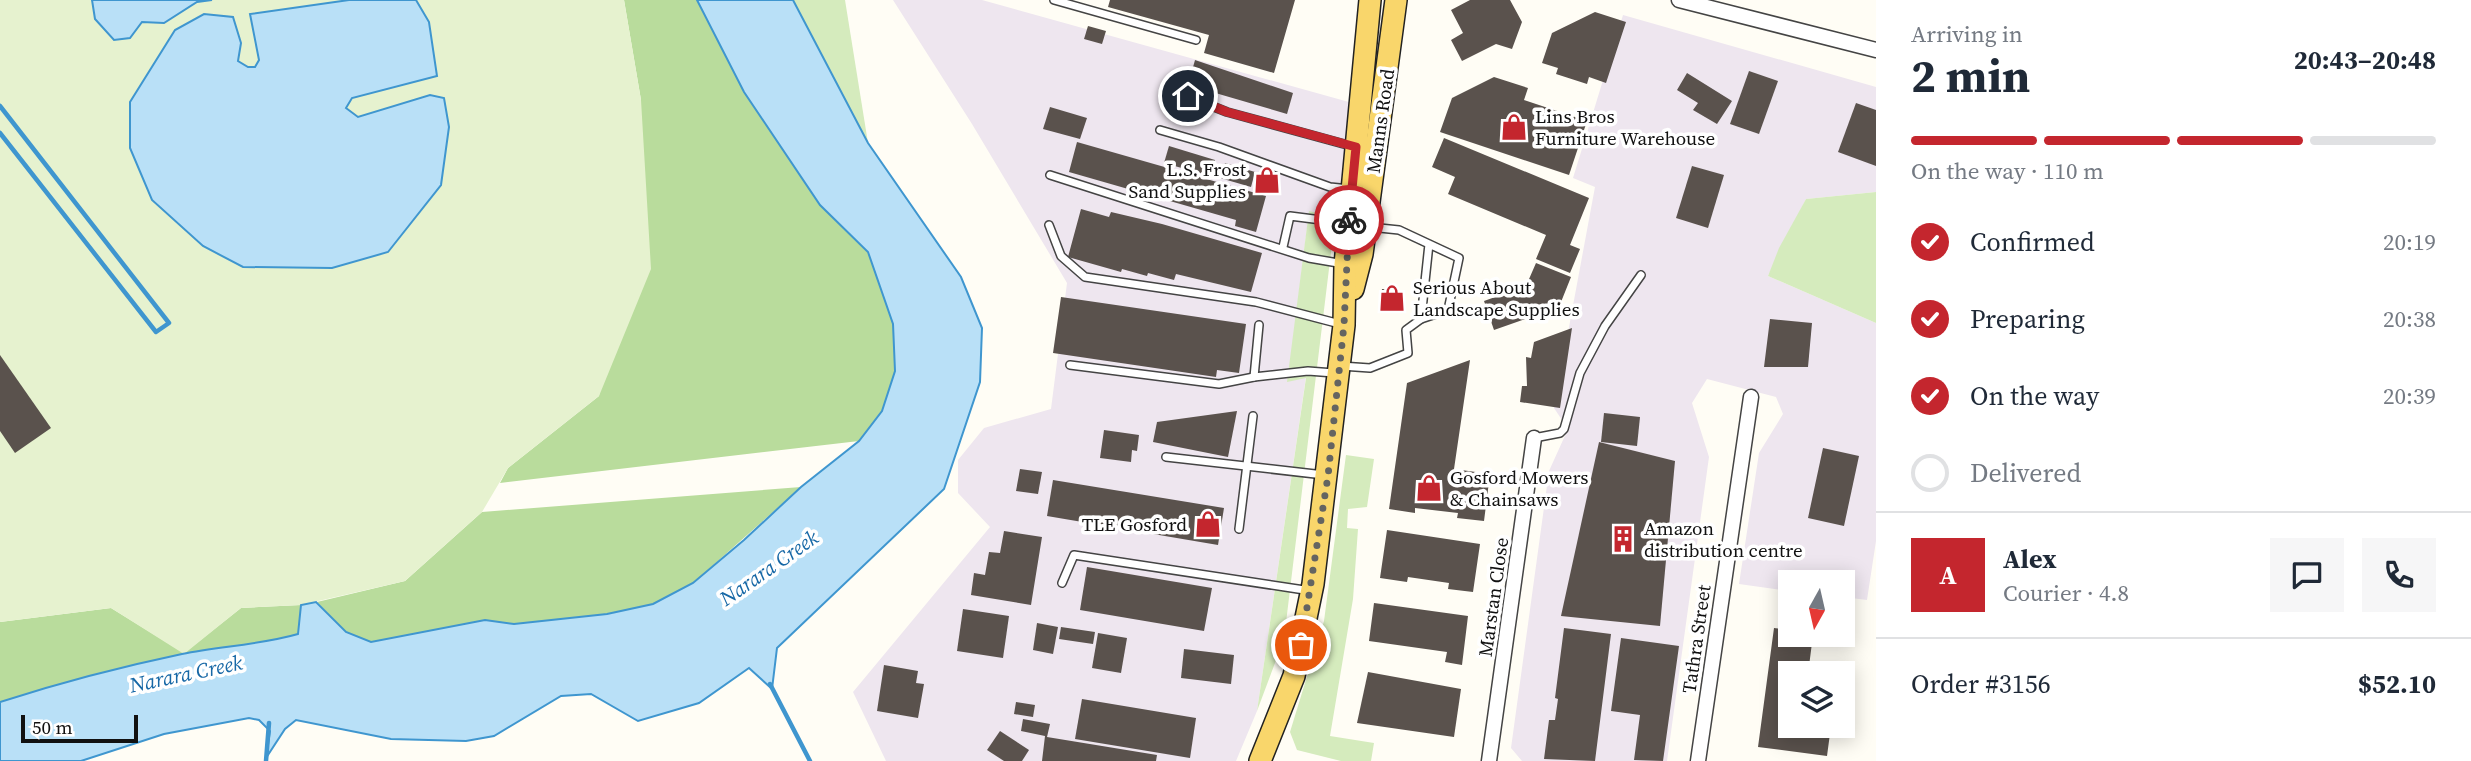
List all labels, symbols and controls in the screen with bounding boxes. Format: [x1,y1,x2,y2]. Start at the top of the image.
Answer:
text: Arriving in [1911,18,2023,50]
text: 20:43–20:48 [2294,42,2436,78]
text: 2 min [1911,44,2030,107]
pin [1158,66,1218,126]
street label: Manns Road [1360,67,1400,175]
icon: home [1169,77,1207,115]
place label: Lins Bros Furniture Warehouse [1535,103,1715,151]
shop icon: Lins Bros Furniture Warehouse [1499,112,1529,142]
text: On the way · 110 m [1911,155,2104,187]
place label: L.S. Frost Sand Supplies [1129,156,1247,204]
shop icon: L.S. Frost Sand Supplies [1252,165,1282,195]
courier [1314,185,1384,255]
icon: bike [1330,201,1368,239]
icon: check [1911,223,1949,261]
text: Confirmed [1970,224,2095,260]
text: 20:19 [2383,226,2436,258]
place label: Serious About Landscape Supplies [1413,274,1580,322]
shop icon: Serious About Landscape Supplies [1377,283,1407,313]
icon: check [1911,300,1949,338]
text: Preparing [1970,301,2085,337]
text: 20:38 [2383,303,2436,335]
icon: check [1911,377,1949,415]
text: On the way [1970,378,2099,414]
text: 20:39 [2383,380,2436,412]
text: Delivered [1970,455,2081,491]
place label: Gosford Mowers & Chainsaws [1450,464,1589,512]
shop icon: Gosford Mowers & Chainsaws [1414,473,1444,503]
shop icon: TLE Gosford [1193,509,1223,539]
place label: TLE Gosford [1082,511,1187,537]
place label: Amazon distribution centre [1644,515,1803,563]
water label: Narara Creek [713,523,824,613]
building icon: Amazon distribution centre [1608,524,1638,554]
street label: Marstan Close [1472,536,1514,658]
button: chat [2270,538,2344,612]
button: phone [2362,538,2436,612]
text: Alex [2003,541,2057,577]
text: A [1939,557,1957,593]
north arrow [1778,570,1855,648]
map controls [1778,570,1855,738]
text: Courier · 4.8 [2003,577,2129,609]
street label: Tathra Street [1676,582,1717,695]
pin [1271,615,1331,675]
icon: bag [1282,626,1320,664]
water label: Narara Creek [126,647,245,700]
button: layers [1778,661,1855,738]
text: Order #3156 [1911,666,2051,702]
text: $52.10 [2358,666,2436,702]
scale bar [21,712,138,744]
text: 50 m [32,714,73,740]

